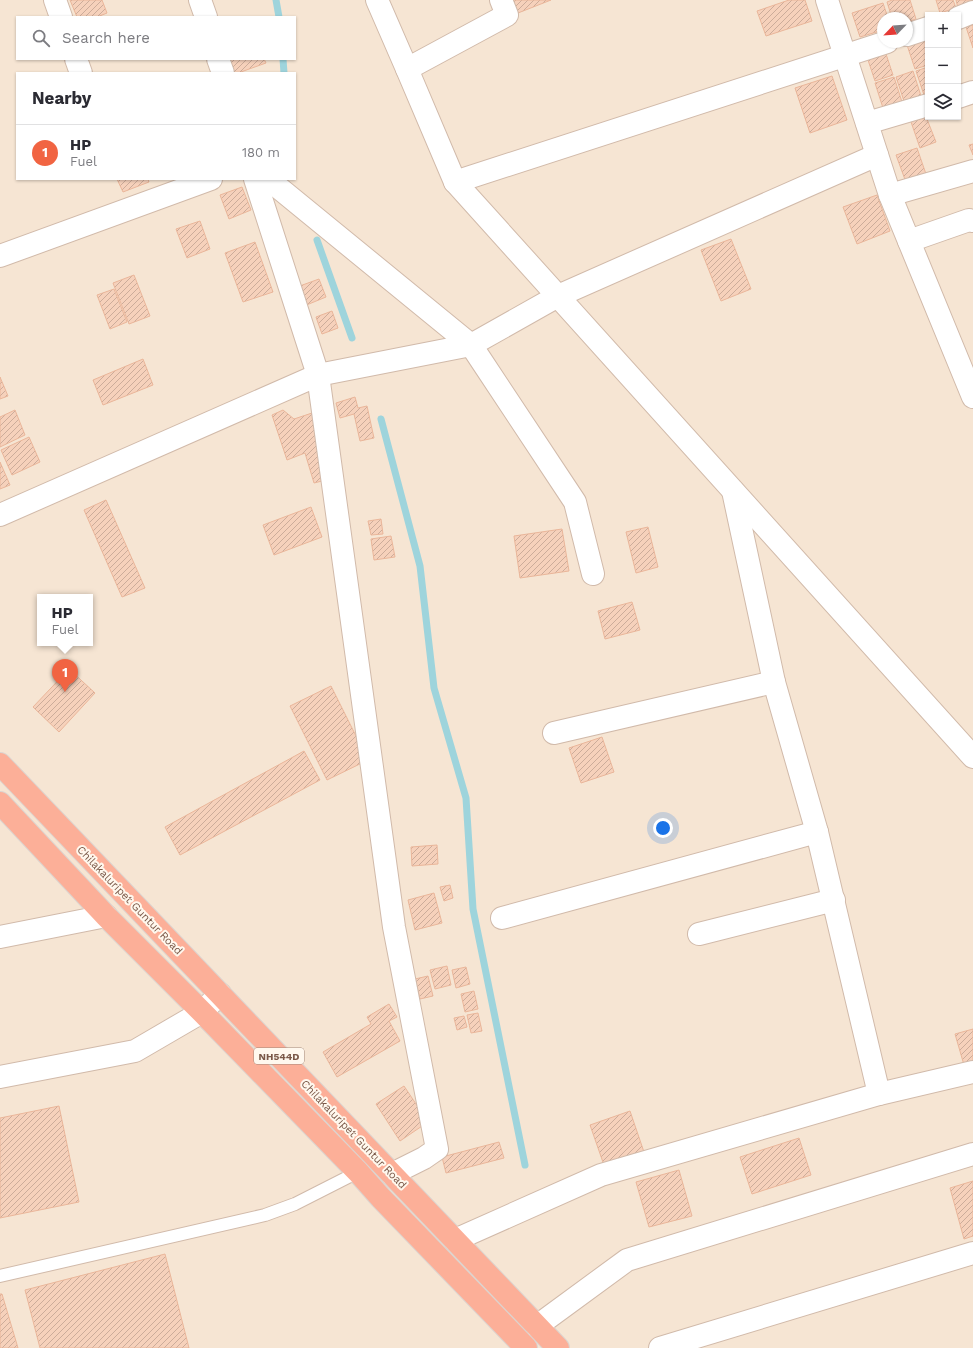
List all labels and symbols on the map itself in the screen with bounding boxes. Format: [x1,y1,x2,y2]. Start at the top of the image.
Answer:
north arrow [877,12,913,48]
pin: 1 [52,659,78,692]
your location [653,818,673,838]
street label: Chilakaluripet Guntur Road [74,843,185,957]
road number: NH544D [254,1048,304,1064]
street label: Chilakaluripet Guntur Road [298,1077,409,1191]

